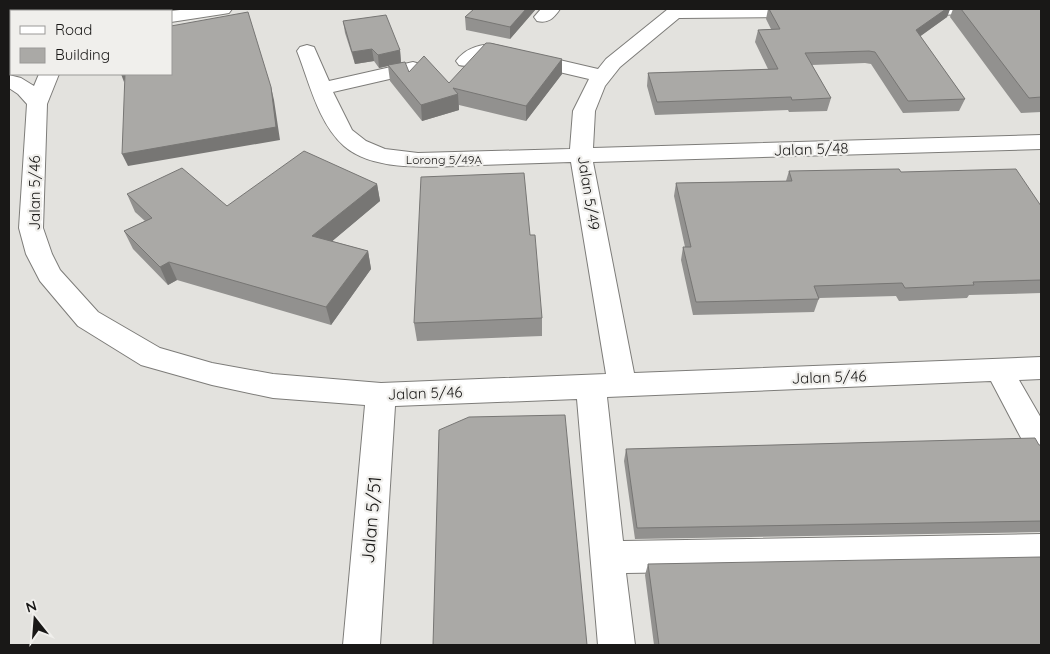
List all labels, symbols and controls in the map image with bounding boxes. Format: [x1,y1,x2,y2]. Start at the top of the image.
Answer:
legend [10,10,172,75]
text: Road [55,20,92,39]
text: Building [55,45,110,64]
street label: Jalan 5/48 [773,138,849,160]
street label: Lorong 5/49A [406,152,482,167]
street label: Jalan 5/49 [574,154,604,232]
street label: Jalan 5/46 [25,156,44,230]
street label: Jalan 5/46 [791,366,867,388]
street label: Jalan 5/46 [387,382,463,404]
street label: Jalan 5/51 [356,476,386,564]
north arrow [10,594,60,644]
text: N [24,596,39,617]

